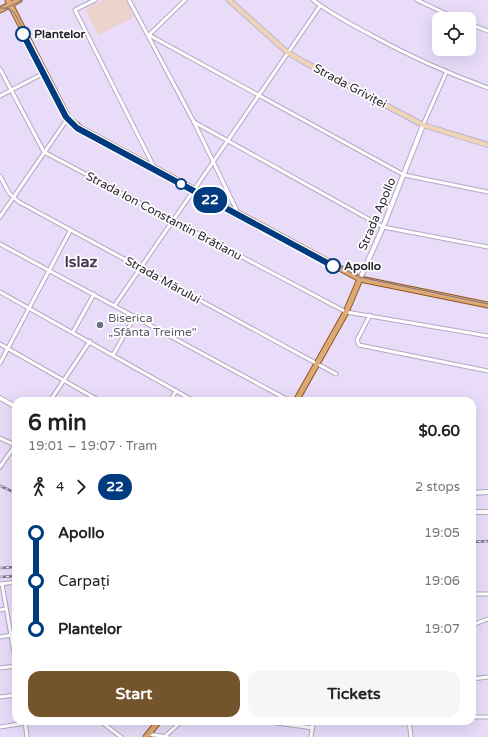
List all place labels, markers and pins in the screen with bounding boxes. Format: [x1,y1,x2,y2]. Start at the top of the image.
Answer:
marker: Plantelor [15,26,31,42]
place label: Plantelor [34,27,85,41]
unlabelled marker [175,178,187,190]
marker: Apollo [325,258,341,274]
place label: Apollo [344,259,381,274]
place label: Biserica „Sfânta Treime" [108,311,197,339]
marker: Biserica „Sfânta Treime" [95,320,105,330]

